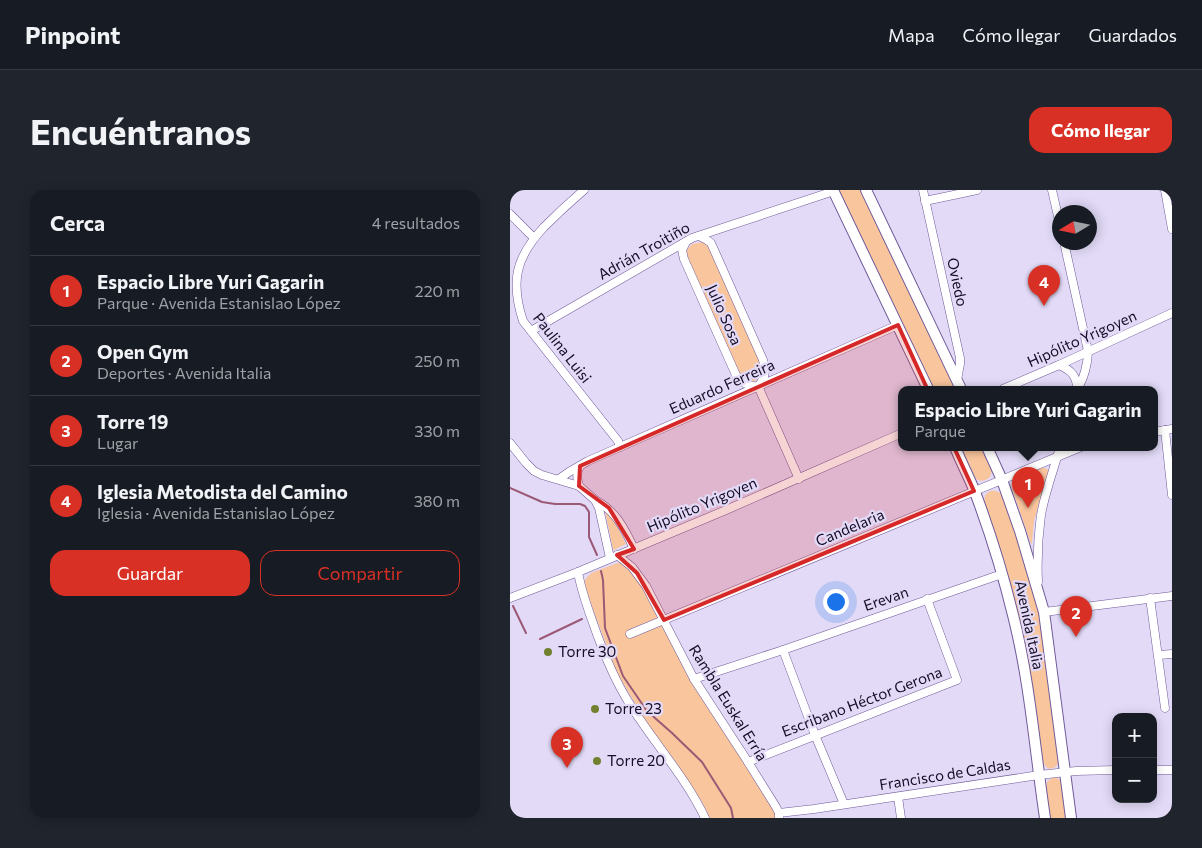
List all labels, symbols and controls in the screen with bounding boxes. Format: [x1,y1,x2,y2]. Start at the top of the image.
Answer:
text: Pinpoint [25,20,120,49]
text: Mapa [888,24,935,46]
text: Cómo llegar [963,24,1060,46]
text: Guardados [1088,24,1177,46]
button: Cómo llegar [1029,107,1172,153]
text: Encuéntranos [30,109,251,152]
north arrow [1052,205,1097,250]
text: Cerca [50,210,105,235]
text: 4 resultados [372,213,460,232]
street label: Adrián Troitiño [594,217,693,283]
street label: Oviedo [944,256,972,308]
pin: 4 [1028,265,1060,306]
text: Espacio Libre Yuri Gagarin [97,270,324,293]
text: 1 [62,281,70,300]
text: 220 m [415,281,460,300]
street label: Julio Sosa [704,281,746,348]
text: Parque · Avenida Estanislao López [97,293,341,312]
street label: Hipólito Yrigoyen [1024,306,1139,370]
street label: Paulina Luisi [530,309,596,386]
text: Open Gym [97,340,189,363]
text: 2 [61,351,71,370]
text: 250 m [414,351,460,370]
street label: Eduardo Ferreira [666,355,777,417]
text: Deportes · Avenida Italia [97,363,271,382]
popup [898,386,1158,451]
text: Espacio Libre Yuri Gagarin [914,398,1142,421]
text: Torre 19 [97,410,169,433]
text: 3 [61,421,71,440]
text: 330 m [414,421,460,440]
text: Parque [914,421,966,440]
text: Lugar [97,433,138,452]
pin: 1 [1012,467,1044,508]
street label: Hipólito Yrigoyen [644,473,759,535]
text: Iglesia Metodista del Camino [97,480,348,503]
text: 4 [61,491,71,510]
text: 380 m [414,491,460,510]
text: Iglesia · Avenida Estanislao López [97,503,335,522]
street label: Candelaria [813,505,887,550]
button: Guardar [50,550,250,596]
button: Compartir [260,550,460,596]
street label: Avenida Italia [1012,579,1048,671]
street label: Erevan [861,582,911,614]
your location [823,589,849,615]
pin: 2 [1060,596,1092,637]
street label: Rambla Euskal Erría [686,641,772,764]
place label: Torre 30 [558,642,616,660]
marker: Torre 30 [542,646,554,658]
street label: Escribano Héctor Gerona [779,662,944,740]
place label: Torre 23 [605,699,662,717]
marker: Torre 23 [589,703,601,715]
map controls [1112,713,1157,803]
button: + [1112,713,1157,758]
pin: 3 [551,727,583,768]
place label: Torre 20 [607,751,665,769]
marker: Torre 20 [591,755,603,767]
street label: Francisco de Caldas [878,755,1012,793]
button: − [1112,758,1157,803]

